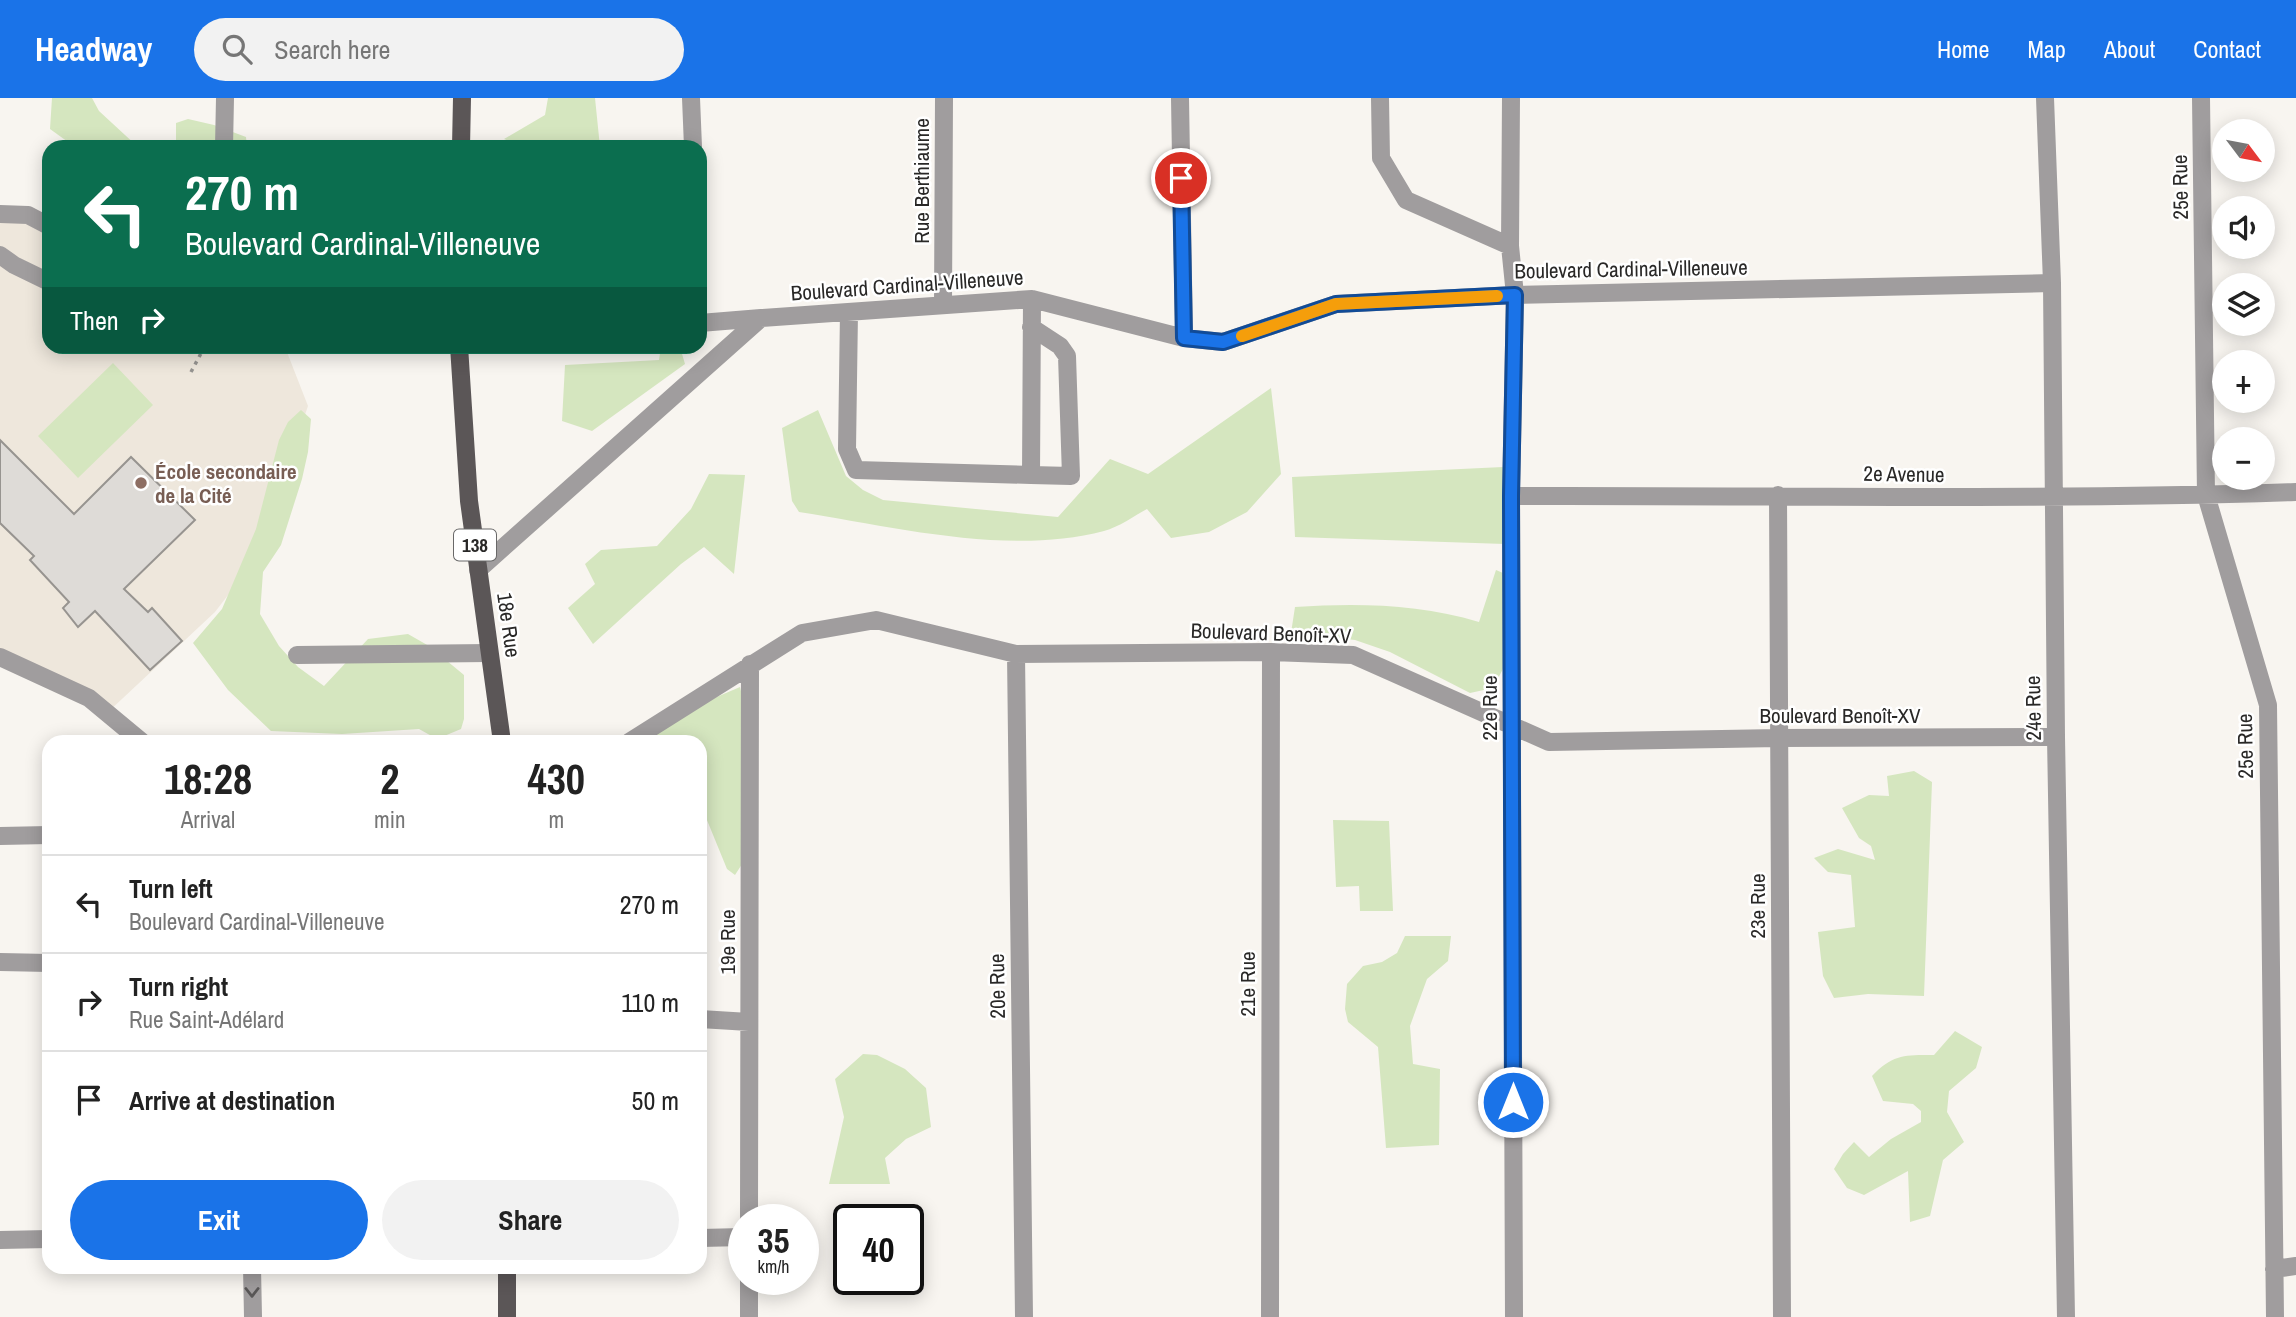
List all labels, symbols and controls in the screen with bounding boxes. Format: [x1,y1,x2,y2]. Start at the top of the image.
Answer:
search box [194,18,684,81]
text: Headway [35,27,152,71]
icon: search [218,30,256,68]
text: Search here [274,32,390,67]
text: Home [1937,33,1989,65]
text: Map [2027,33,2066,65]
text: About [2104,33,2155,65]
text: Contact [2193,33,2261,65]
street label: Rue Berthiaume [907,118,936,244]
north arrow [2212,119,2275,182]
map controls [2212,119,2275,490]
pin [1151,148,1211,208]
street label: 25e Rue [2165,154,2195,220]
text: 270 m [185,159,299,225]
icon: arrive [1162,159,1200,197]
icon: left [70,168,161,259]
button: sound [2212,196,2275,259]
text: Boulevard Cardinal-Villeneuve [185,222,540,265]
street label: Boulevard Cardinal-Villeneuve [1514,252,1748,286]
street label: Boulevard Cardinal-Villeneuve [790,262,1024,308]
button: layers [2212,273,2275,336]
icon: right [133,301,171,339]
text: Then [70,303,119,338]
button: + [2212,350,2275,413]
button: − [2212,427,2275,490]
place label: École secondaire de la Cité [155,457,297,510]
street label: 2e Avenue [1863,459,1945,489]
marker: École secondaire de la Cité [133,475,149,491]
road number: 138 [454,530,496,560]
street label: 18e Rue [490,591,528,659]
street label: Boulevard Benoît-XV [1190,616,1352,650]
street label: 22e Rue [1475,675,1504,741]
street label: 24e Rue [2018,675,2048,741]
street label: Boulevard Benoît-XV [1760,701,1921,730]
street label: 25e Rue [2230,713,2260,779]
text: 18:28 [164,751,252,807]
text: 2 [380,751,399,807]
text: 430 [528,751,585,807]
text: Arrival [181,804,235,835]
text: min [374,804,406,835]
text: m [548,804,564,835]
text: Turn left [129,871,213,906]
street label: 23e Rue [1743,873,1772,939]
icon: left [70,885,108,923]
text: 270 m [620,887,679,922]
text: Boulevard Cardinal-Villeneuve [129,906,384,937]
street label: 19e Rue [713,909,742,975]
street label: 21e Rue [1233,951,1262,1017]
street label: 20e Rue [982,953,1012,1019]
text: Turn right [129,969,228,1004]
icon: right [70,983,108,1021]
text: 110 m [621,985,679,1020]
text: Rue Saint-Adélard [129,1004,284,1035]
position arrow [1476,1065,1550,1139]
icon: arrive [70,1081,108,1119]
text: Arrive at destination [129,1083,335,1118]
text: 50 m [632,1083,679,1118]
button: Exit [70,1180,368,1260]
button: Share [382,1180,679,1260]
speed limit sign: 40 [833,1204,924,1295]
text: 35 [758,1217,789,1264]
text: km/h [758,1254,790,1279]
one-way arrow [244,1287,260,1298]

